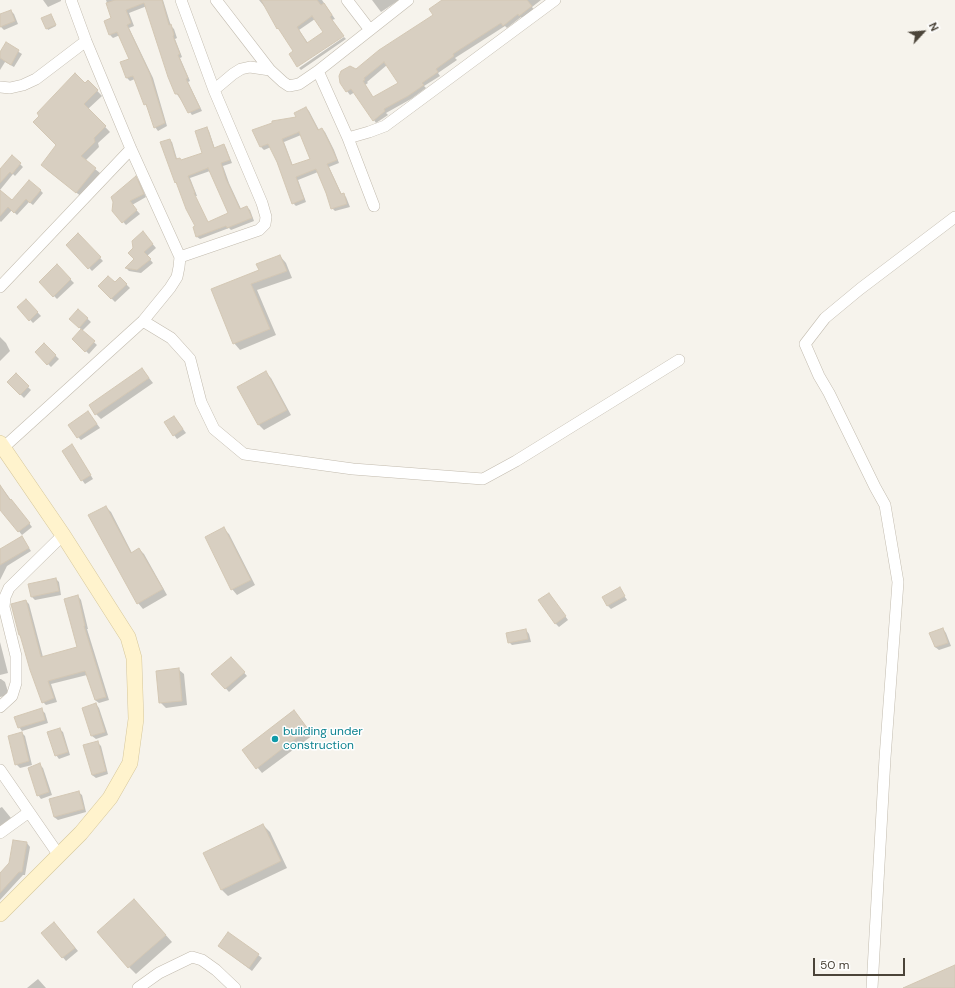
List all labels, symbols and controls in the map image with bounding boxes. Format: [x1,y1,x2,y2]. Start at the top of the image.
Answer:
north arrow [903,12,943,52]
text: N [926,20,942,33]
place label: building under construction [283,725,363,753]
marker: building under construction [270,734,280,744]
scale bar [815,950,907,976]
text: 50 m [820,957,849,973]

